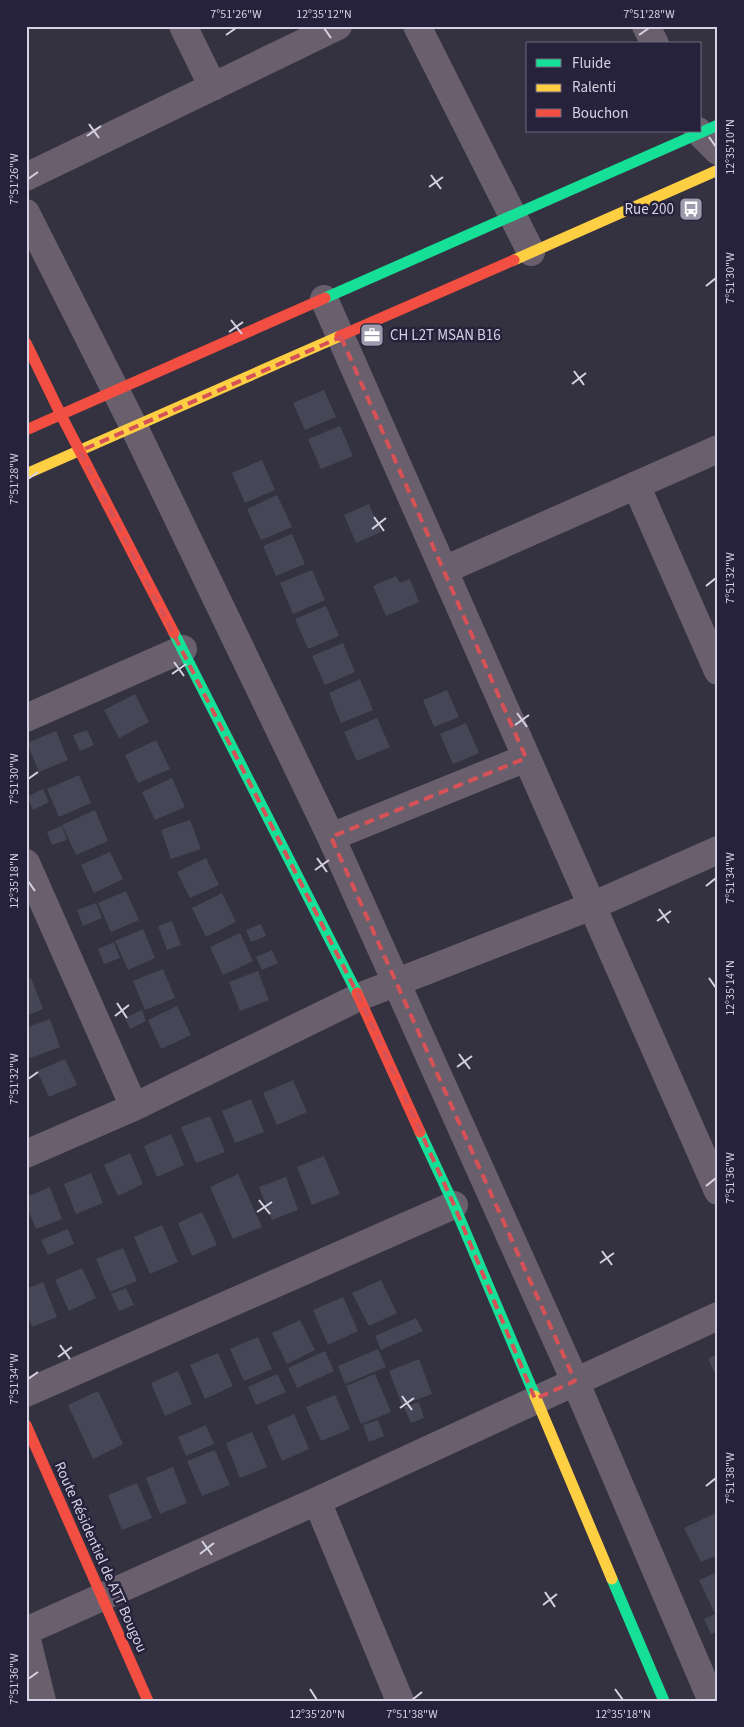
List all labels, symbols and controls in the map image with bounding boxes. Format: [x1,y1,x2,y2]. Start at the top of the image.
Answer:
text: 7°51'26"W [210,6,262,23]
text: 12°35'12"N [296,6,352,23]
text: 7°51'28"W [623,6,675,23]
legend [526,42,702,132]
text: Fluide [572,53,611,74]
text: Ralenti [572,77,616,98]
text: Bouchon [572,103,628,124]
text: 12°35'10"N [722,119,739,175]
text: 7°51'26"W [6,153,23,205]
bus stop icon: Rue 200 [678,196,704,222]
place label: Rue 200 [624,199,674,220]
text: 7°51'30"W [722,252,739,304]
office icon: CH L2T MSAN B16 [359,322,385,348]
place label: CH L2T MSAN B16 [390,325,501,346]
text: 7°51'28"W [6,453,23,505]
text: 7°51'32"W [722,552,739,604]
text: 7°51'30"W [6,753,23,805]
text: 7°51'34"W [722,852,739,904]
text: 12°35'18"N [6,853,23,909]
text: 12°35'14"N [722,960,739,1016]
text: 7°51'32"W [6,1053,23,1105]
text: 7°51'36"W [722,1152,739,1204]
text: 7°51'34"W [6,1353,23,1405]
text: 7°51'38"W [722,1452,739,1504]
street label: Route Résidentiel de ATT Bougou [49,1459,152,1656]
text: 7°51'36"W [6,1653,23,1705]
text: 12°35'20"N [289,1706,345,1723]
text: 7°51'38"W [386,1706,438,1723]
text: 12°35'18"N [595,1706,651,1723]

